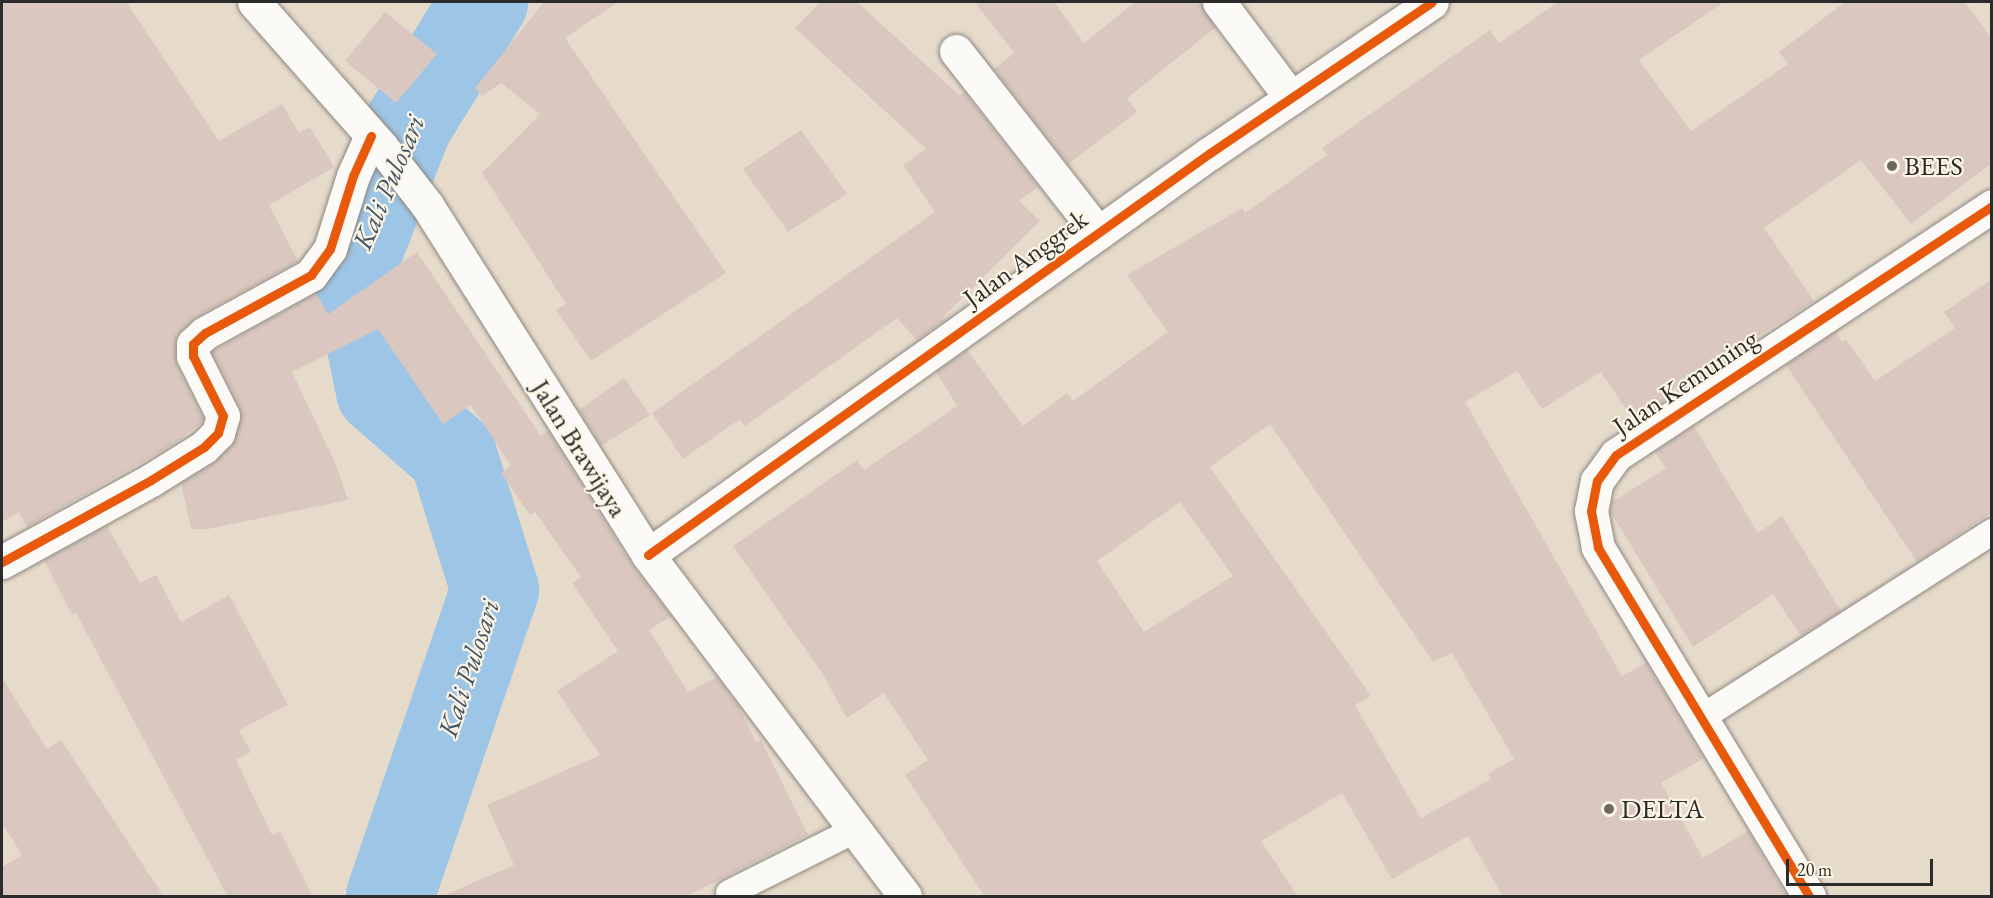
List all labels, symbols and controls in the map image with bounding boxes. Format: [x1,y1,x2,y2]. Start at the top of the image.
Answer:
water label: Kali Pulosari [345,110,431,254]
place label: BEES [1904,150,1963,182]
marker: BEES [1885,159,1899,173]
street label: Jalan Anggrek [957,202,1093,314]
street label: Jalan Kemuning [1606,322,1764,442]
street label: Jalan Brawijaya [525,373,635,523]
water label: Kali Pulosari [430,595,506,741]
place label: DELTA [1621,793,1704,825]
marker: DELTA [1602,802,1616,816]
scale bar [1789,847,1936,885]
text: 20 m [1797,858,1832,881]

